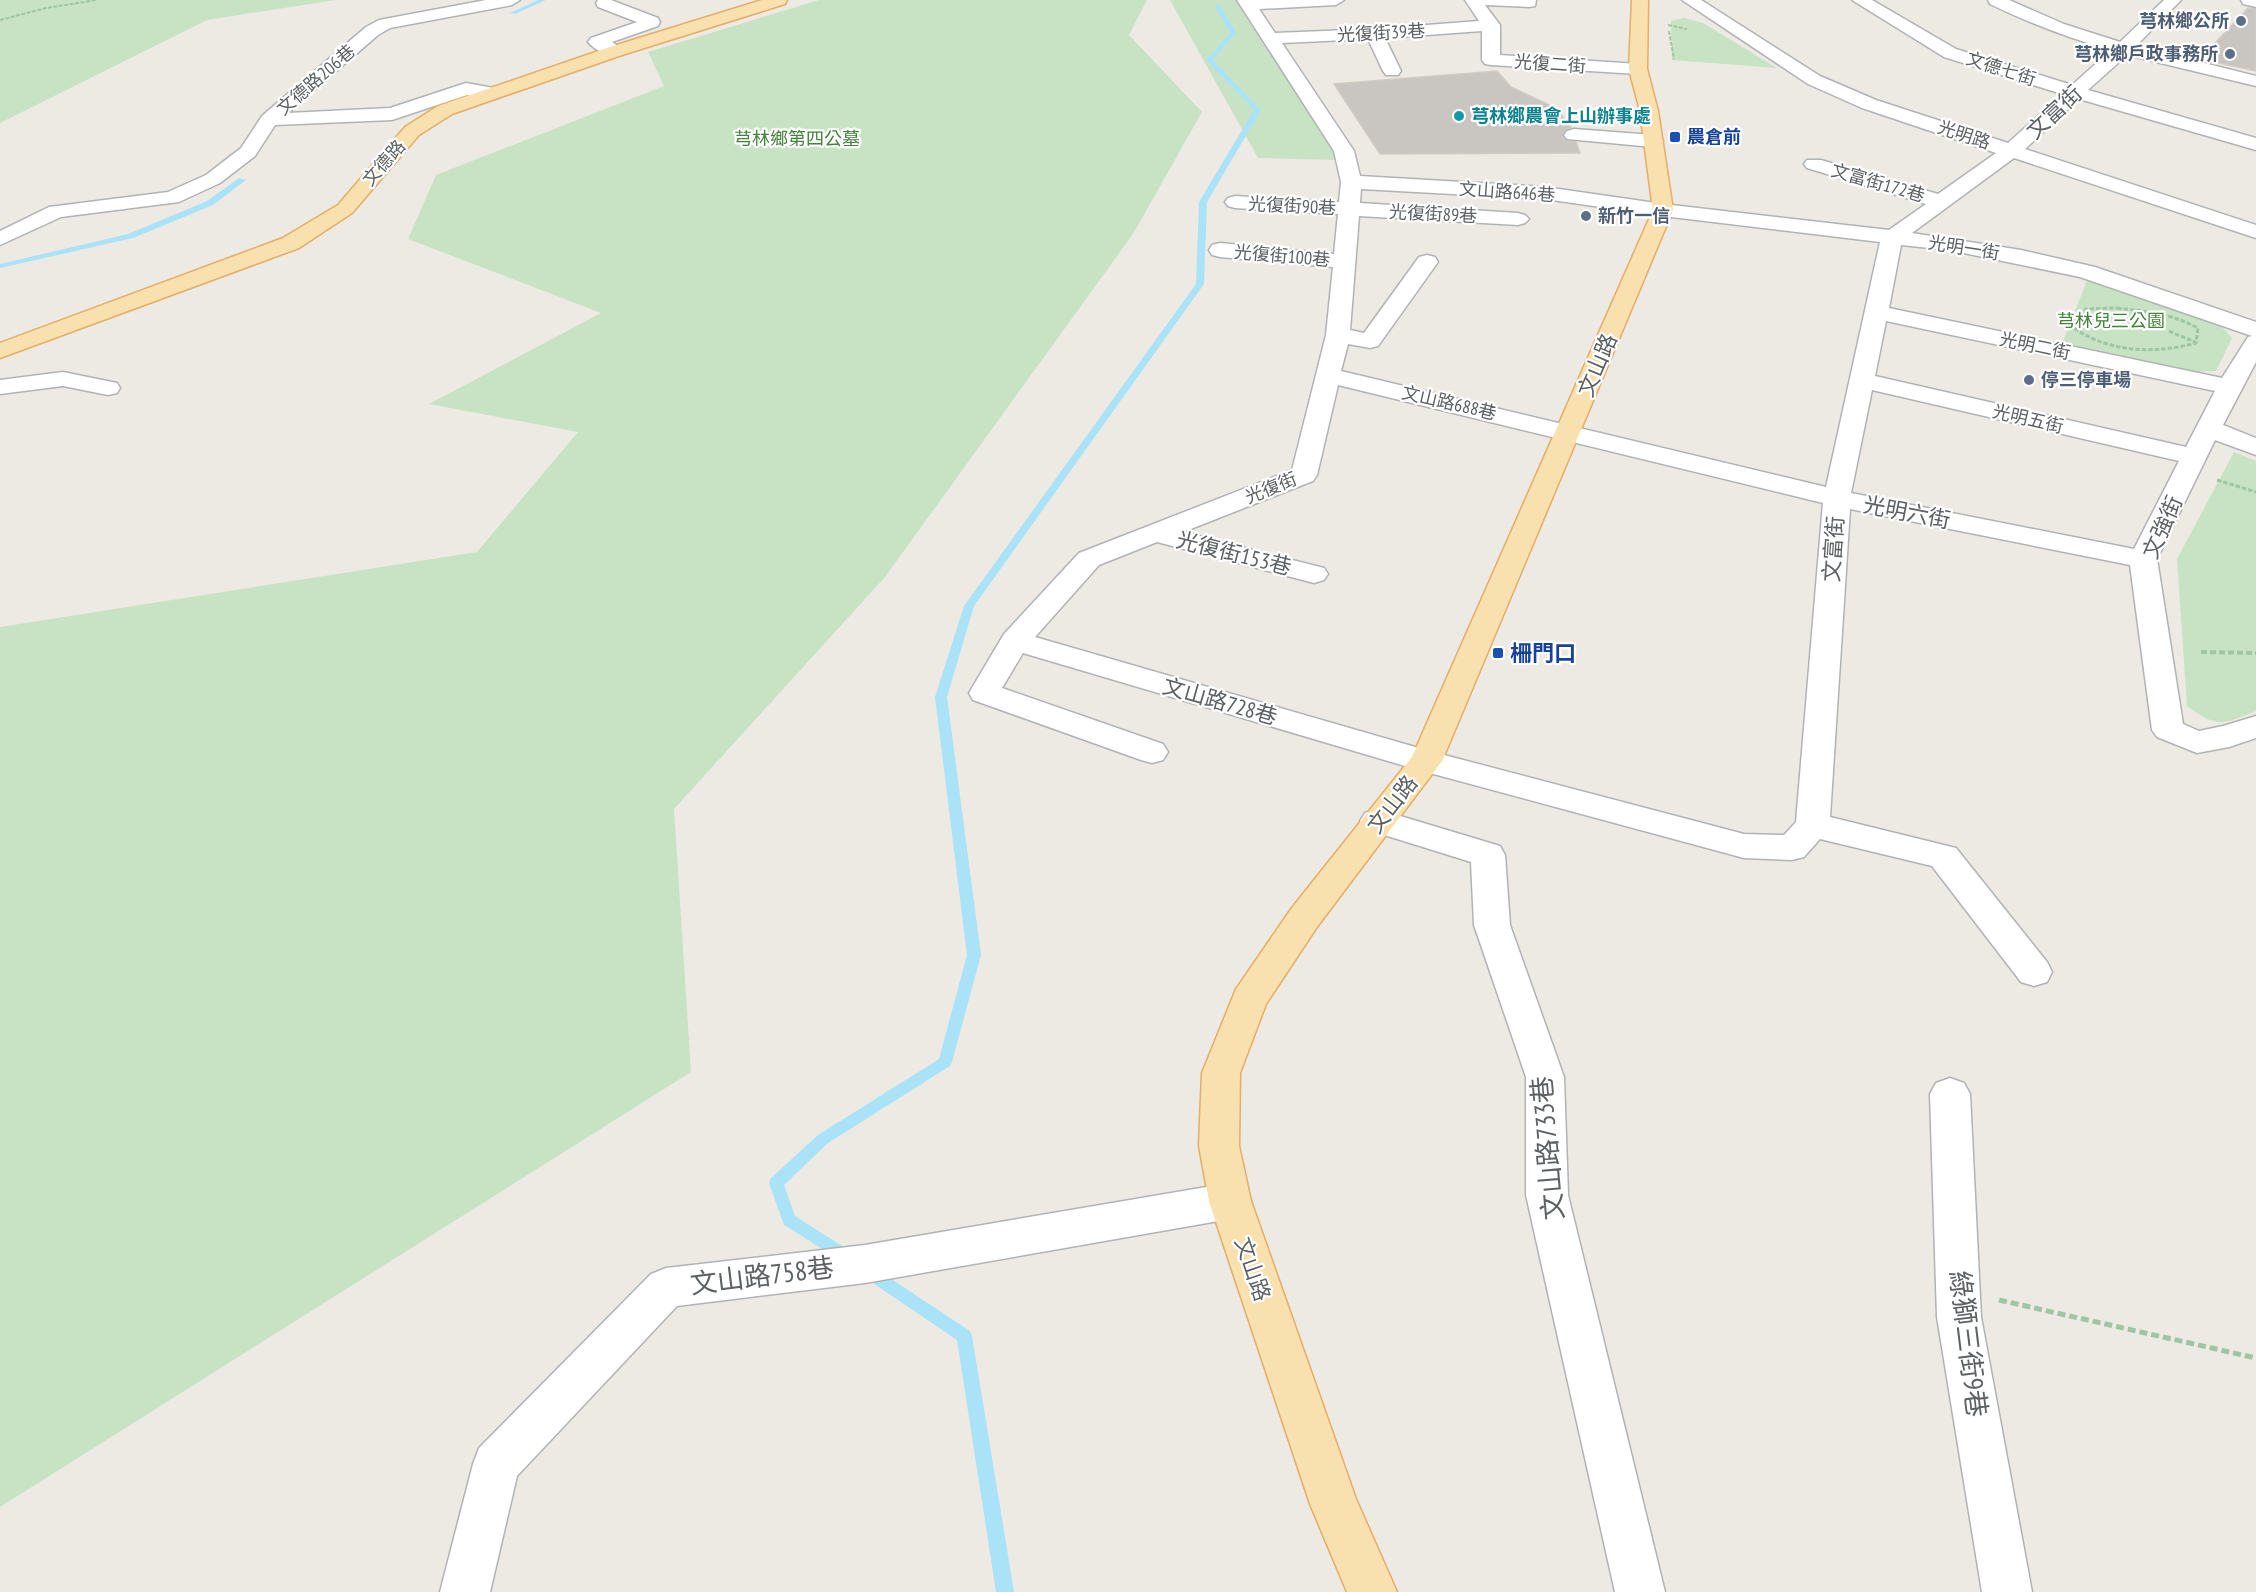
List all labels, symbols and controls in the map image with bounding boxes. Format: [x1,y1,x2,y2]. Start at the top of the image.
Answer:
place label: 芎林鄉公所 [2139,9,2229,32]
marker: 芎林鄉公所 [2234,14,2248,28]
street label: 光復街39巷 [1336,19,1426,46]
street label: 文德路206巷 [272,39,360,120]
place label: 芎林鄉戶政事務所 [2074,42,2218,65]
street label: 文德七街 [1963,46,2039,91]
marker: 芎林鄉戶政事務所 [2223,47,2237,61]
street label: 光復二街 [1513,50,1587,77]
street label: 文富街 [2020,79,2088,145]
place label: 芎林鄉農會上山辦事處 [1471,104,1651,127]
marker: 芎林鄉農會上山辦事處 [1452,109,1466,123]
street label: 光明路 [1935,115,1993,154]
place label: 農倉前 [1687,125,1741,148]
park label: 芎林鄉第四公墓 [734,127,860,150]
marker: 農倉前 [1668,130,1682,144]
street label: 文德路 [357,135,410,191]
street label: 文富街172巷 [1829,158,1928,207]
street label: 文山路646巷 [1458,177,1556,206]
street label: 光復街90巷 [1247,192,1337,219]
street label: 光復街89巷 [1388,200,1478,227]
place label: 新竹一信 [1598,204,1670,227]
marker: 新竹一信 [1579,209,1593,223]
street label: 光明一街 [1927,231,2001,264]
street label: 光復街100巷 [1233,240,1331,271]
park label: 芎林兒三公園 [2057,309,2165,332]
street label: 光明二街 [1997,327,2073,364]
street label: 文山路 [1571,329,1623,401]
place label: 停三停車場 [2041,368,2131,391]
marker: 停三停車場 [2022,373,2036,387]
street label: 文山路688巷 [1400,380,1499,425]
street label: 光明五街 [1990,399,2066,438]
street label: 光復街 [1241,467,1300,508]
street label: 光明六街 [1861,490,1953,534]
street label: 文強街 [2136,491,2188,563]
street label: 文富街 [1817,515,1849,583]
street label: 光復街153巷 [1174,525,1294,581]
place label: 柵門口 [1510,639,1576,667]
marker: 柵門口 [1491,646,1505,660]
street label: 文山路728巷 [1160,671,1280,731]
street label: 文山路 [1361,769,1423,839]
street label: 文山路733巷 [1524,1075,1570,1222]
street label: 文山路 [1229,1233,1277,1305]
street label: 文山路758巷 [688,1249,836,1301]
street label: 綠獅三街9巷 [1943,1269,1995,1419]

